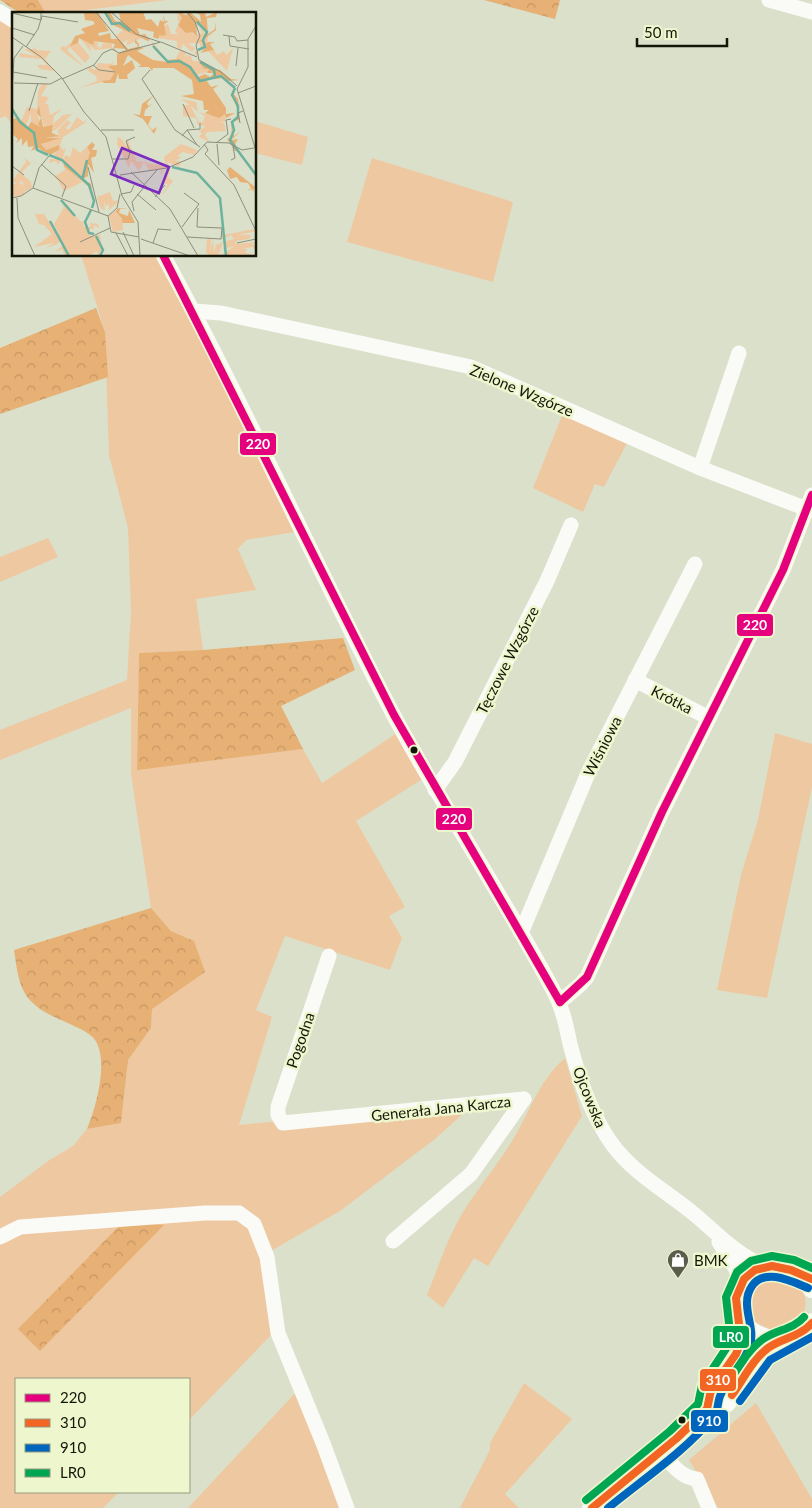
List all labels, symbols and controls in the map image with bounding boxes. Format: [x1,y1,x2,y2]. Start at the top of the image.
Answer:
inset map [12,12,256,256]
scale bar [637,15,727,47]
text: 50 m [644,23,678,41]
street label: Zielone Wzgórze [468,360,576,420]
line badge: 220 [239,432,277,456]
text: 220 [246,435,270,452]
street label: Tęczowe Wzgórze [472,603,542,717]
line badge: 220 [736,613,774,637]
text: 220 [743,616,767,633]
street label: Krótka [648,681,696,717]
street label: Wiśniowa [579,713,625,779]
unlabelled marker [409,745,419,755]
line badge: 220 [435,807,473,831]
text: 220 [442,810,466,827]
street label: Pogodna [282,1010,318,1070]
street label: Ojcowska [570,1064,610,1130]
street label: Generała Jana Karcza [370,1092,512,1124]
shop icon: BMK [666,1248,690,1279]
place label: BMK [694,1251,728,1269]
line badge: LR0 [712,1325,750,1349]
text: LR0 [719,1328,743,1345]
line badge: 310 [699,1368,737,1392]
text: 310 [706,1371,730,1388]
legend [15,1378,190,1493]
text: 220 [60,1388,86,1406]
line badge: 910 [690,1409,729,1433]
text: 910 [697,1412,721,1429]
text: 310 [60,1413,86,1431]
unlabelled marker [677,1415,687,1425]
text: 910 [60,1438,86,1456]
text: LR0 [60,1463,86,1481]

